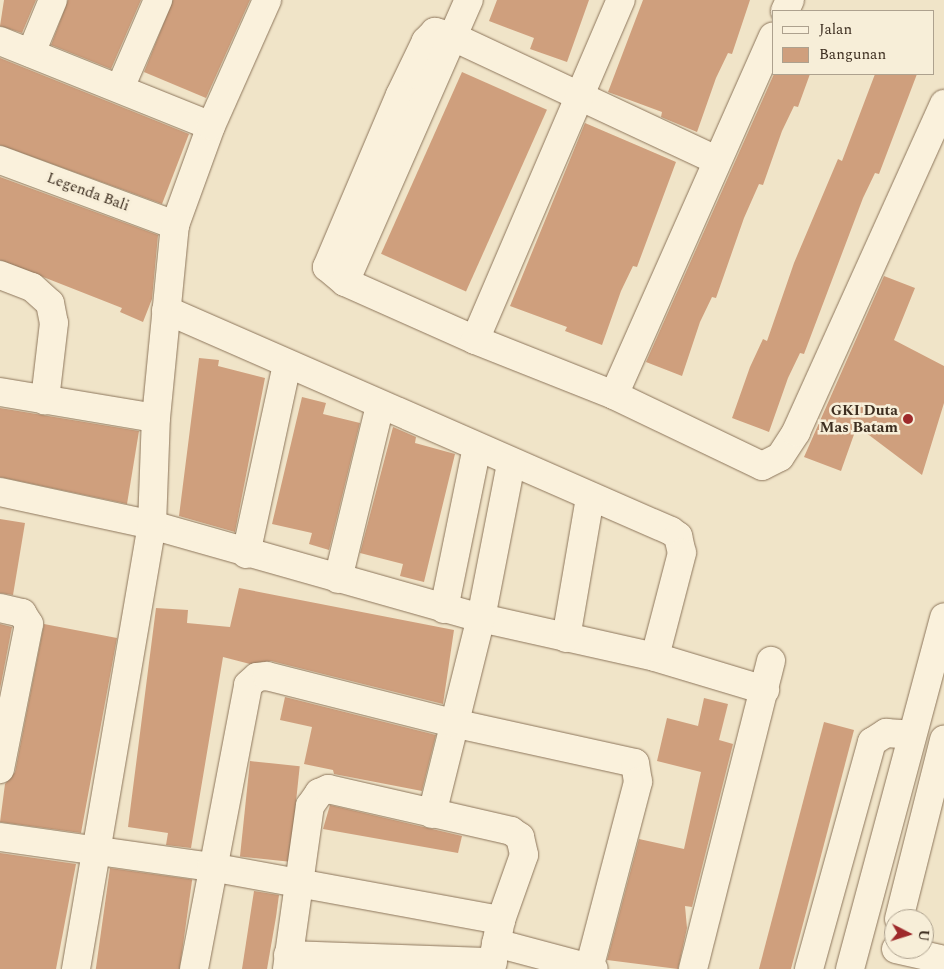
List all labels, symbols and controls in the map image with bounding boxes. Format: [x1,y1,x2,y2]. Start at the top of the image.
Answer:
legend [772,10,934,75]
text: Jalan [819,18,852,41]
text: Bangunan [819,43,886,66]
street label: Legenda Bali [44,169,132,215]
place label: GKI Duta Mas Batam [820,401,898,436]
marker: GKI Duta Mas Batam [902,413,914,425]
north arrow [884,909,934,959]
text: U [912,928,934,942]

